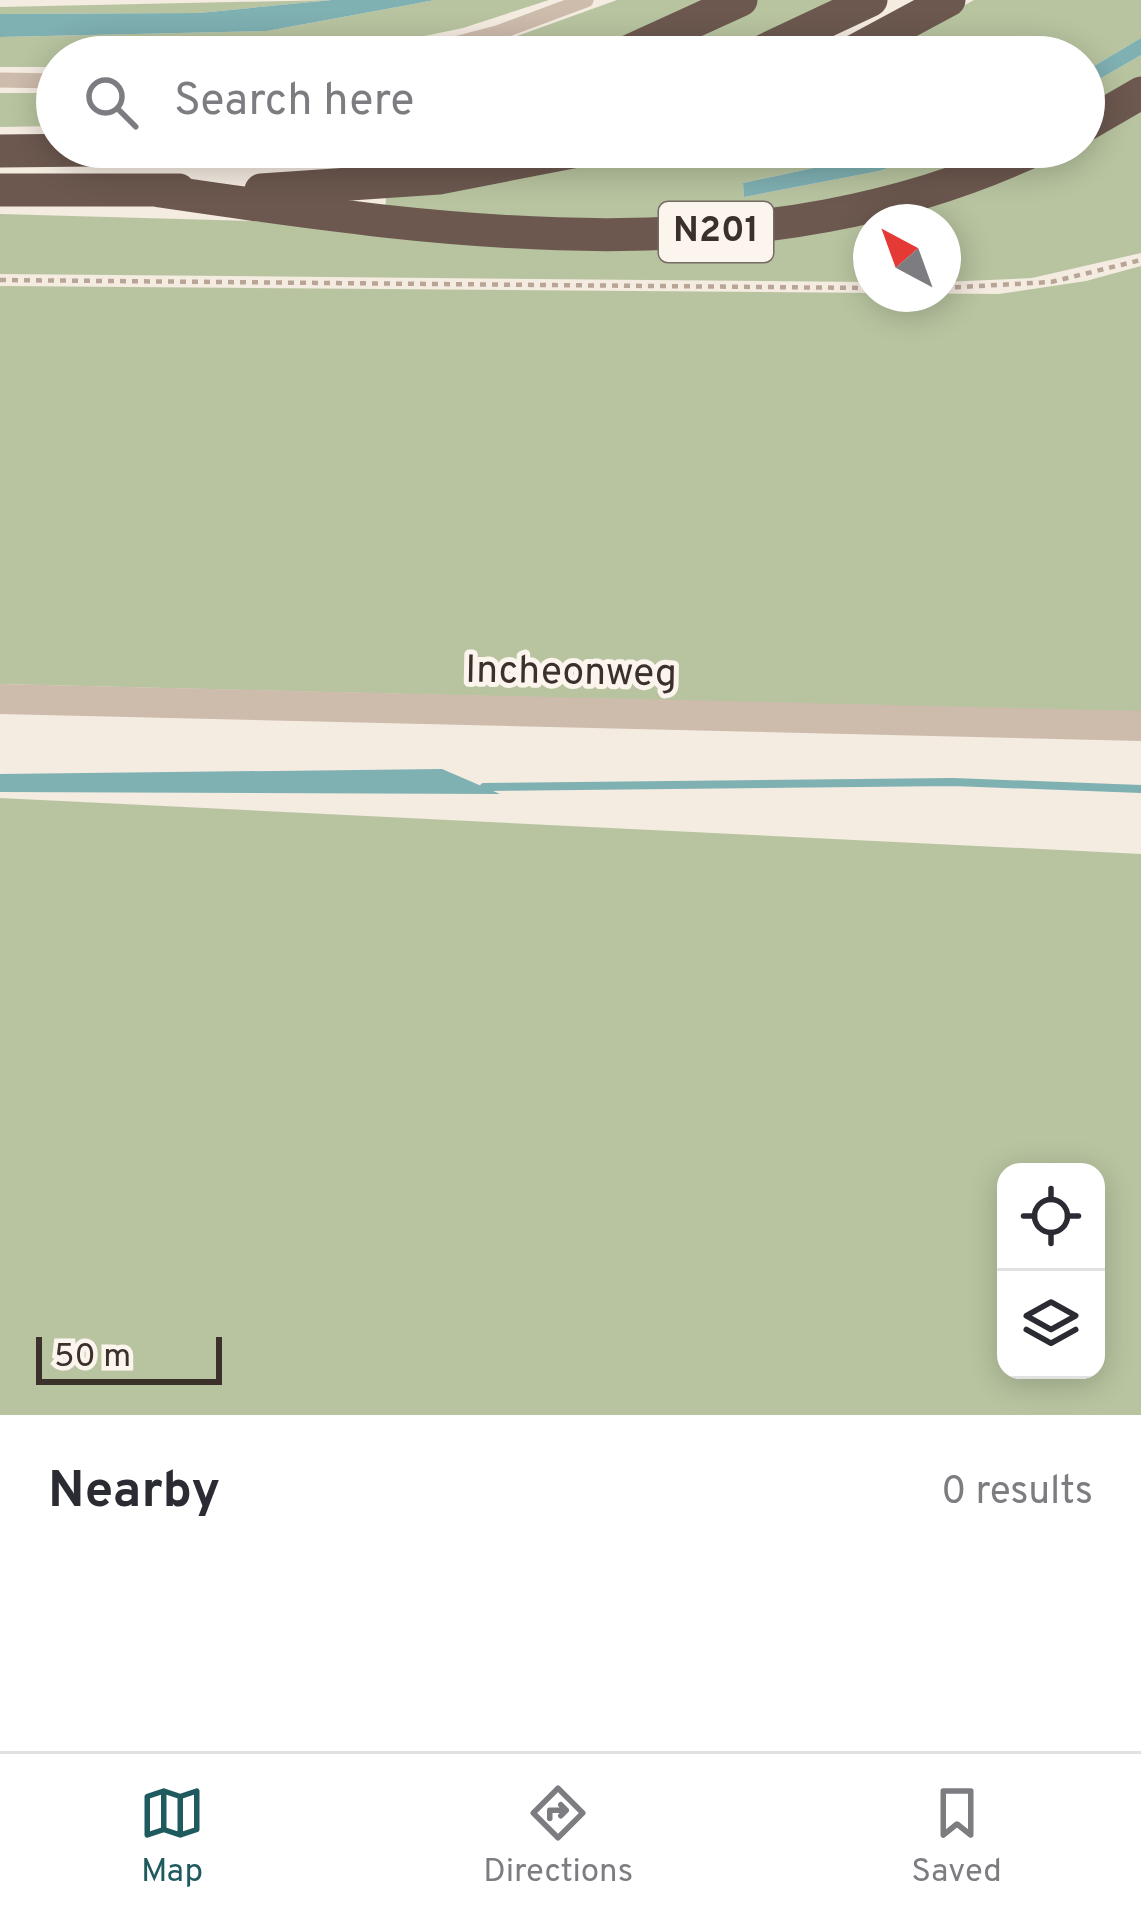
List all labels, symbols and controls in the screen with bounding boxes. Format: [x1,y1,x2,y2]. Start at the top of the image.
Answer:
search box [36,36,1105,168]
icon: search [78,69,144,135]
text: Search here [174,74,414,131]
road number: N201 [659,202,773,262]
north arrow [853,204,961,312]
street label: Incheonweg [465,648,677,700]
map controls [997,1163,1105,1379]
button: locate [997,1163,1105,1271]
button: layers [997,1271,1105,1379]
scale bar [36,1331,222,1384]
text: 50 m [54,1337,131,1379]
text: Nearby [48,1461,220,1526]
text: 0 results [941,1469,1093,1518]
tab: Map [139,1780,205,1894]
tab: Directions [483,1780,633,1894]
tab: Saved [911,1780,1002,1894]

